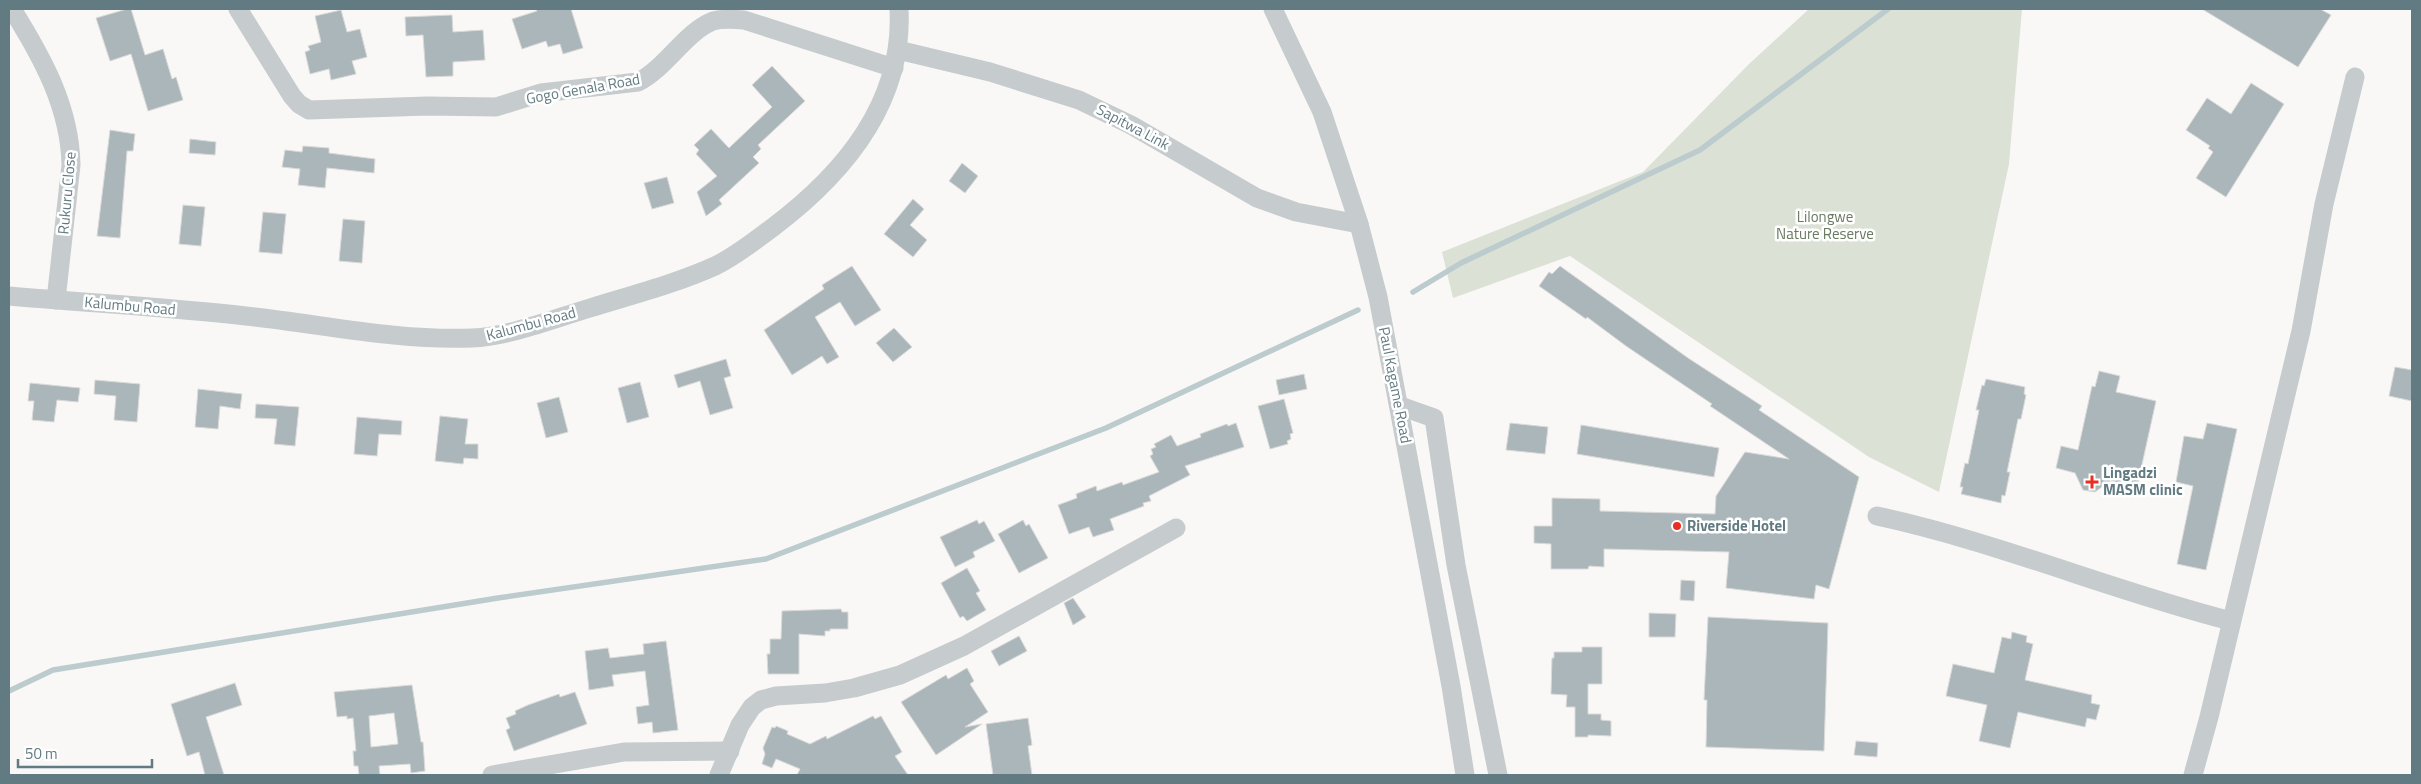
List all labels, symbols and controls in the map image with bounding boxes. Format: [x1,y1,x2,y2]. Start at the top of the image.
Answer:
street label: Gogo Genala Road [524,67,642,110]
street label: Sapitwa Link [1093,98,1174,155]
street label: Rukuru Close [51,151,82,235]
park label: Lilongwe Nature Reserve [1776,205,1874,245]
street label: Kalumbu Road [83,290,177,321]
street label: Kalumbu Road [484,301,578,346]
street label: Paul Kagame Road [1373,325,1418,445]
place label: Lingadzi MASM clinic [2103,461,2183,501]
marker: Lingadzi MASM clinic [2085,475,2099,489]
place label: Riverside Hotel [1687,514,1786,537]
marker: Riverside Hotel [1671,520,1683,532]
scale bar [18,736,151,768]
text: 50 m [25,742,58,765]

